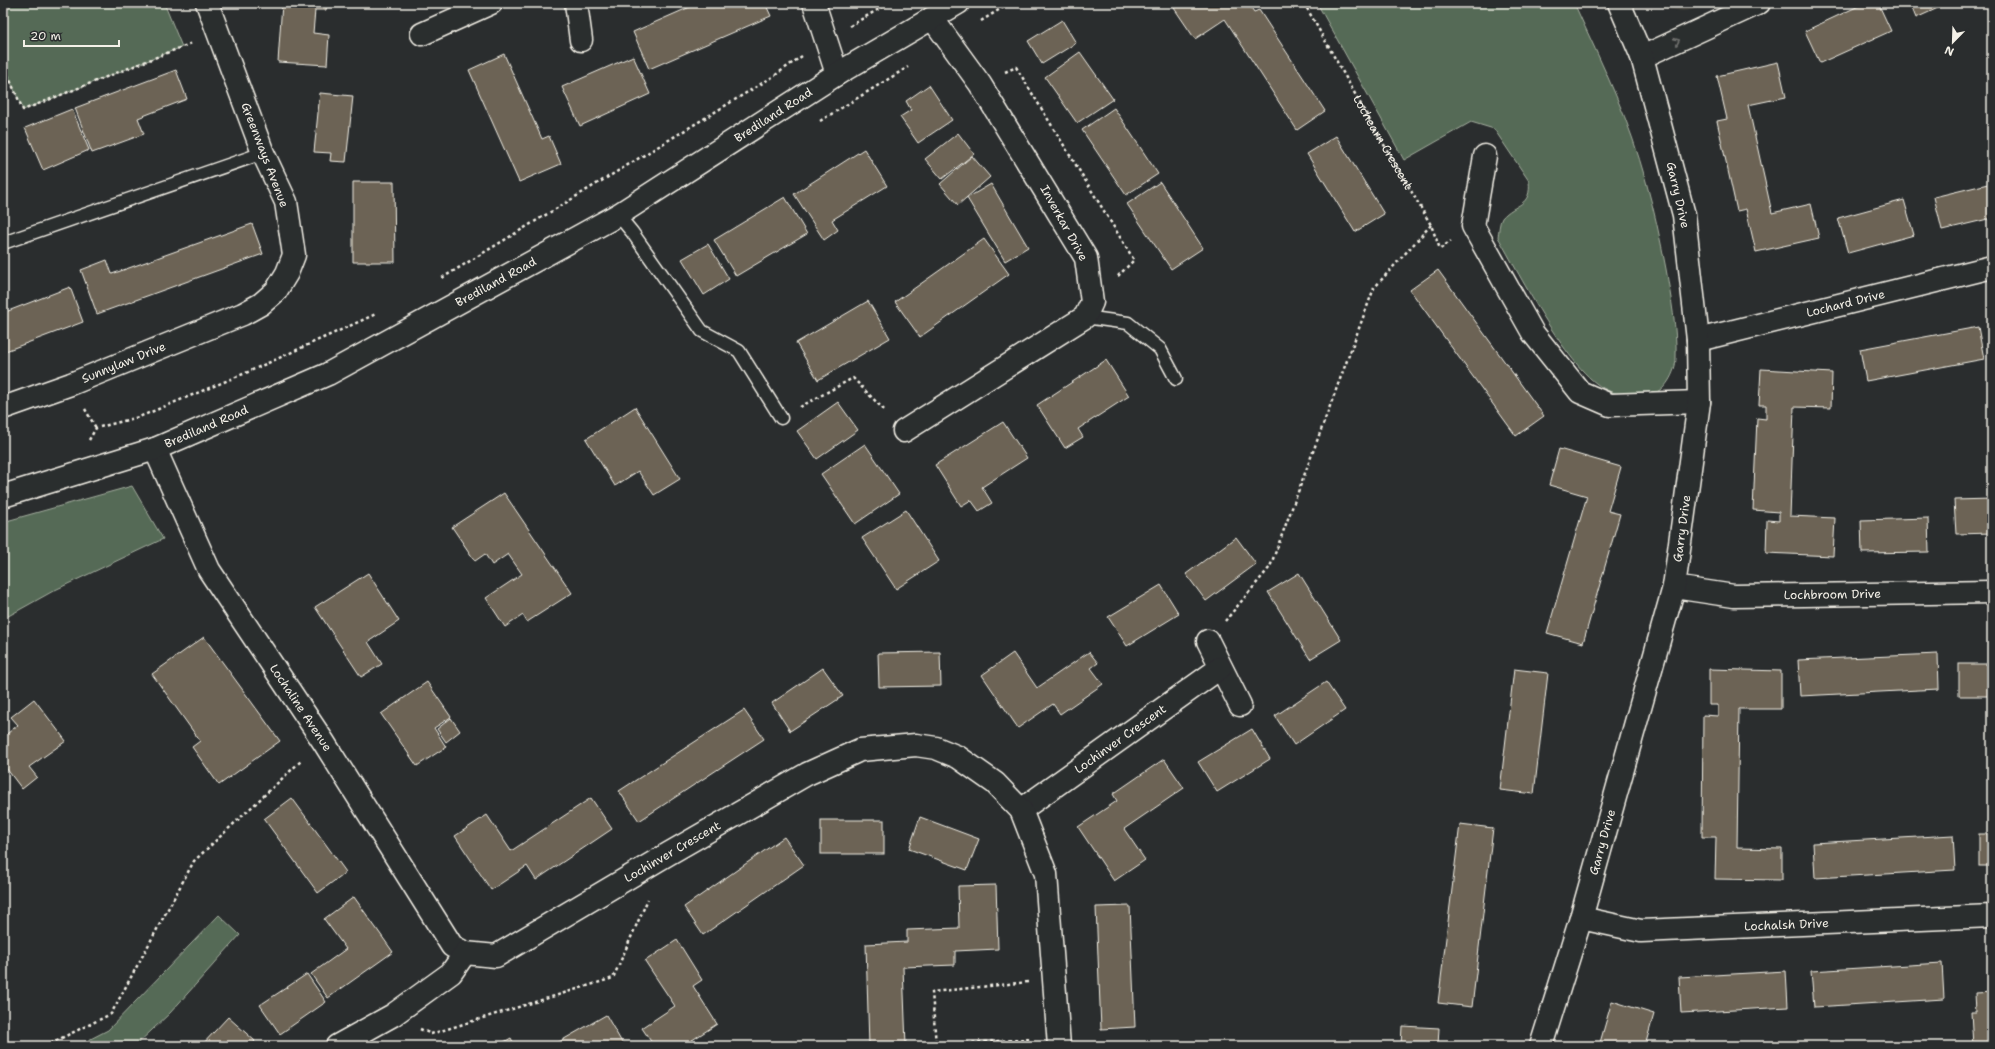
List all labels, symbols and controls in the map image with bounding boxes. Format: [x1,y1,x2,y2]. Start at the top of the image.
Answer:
scale bar [24,22,119,48]
north arrow [1933,22,1973,62]
text: 20 m [30,28,61,44]
one-way arrow [1673,37,1680,45]
text: N [1942,42,1956,59]
street label: Brediland Road [731,84,816,146]
street label: Lochearn Crescent [1349,92,1416,192]
street label: Greenways Avenue [238,100,292,210]
street label: Garry Drive [1663,160,1693,230]
street label: Inverkar Drive [1037,182,1092,264]
street label: Brediland Road [453,253,539,311]
street label: Lochard Drive [1805,286,1887,321]
street label: Sunnylaw Drive [79,338,168,387]
street label: Brediland Road [162,401,251,452]
street label: Garry Drive [1669,494,1694,563]
street label: Lochbroom Drive [1784,586,1881,603]
street label: Lochaline Avenue [266,661,336,755]
street label: Lochinver Crescent [1071,701,1169,777]
street label: Garry Drive [1586,807,1619,877]
street label: Lochinver Crescent [621,817,724,886]
street label: Lochalsh Drive [1744,915,1829,935]

